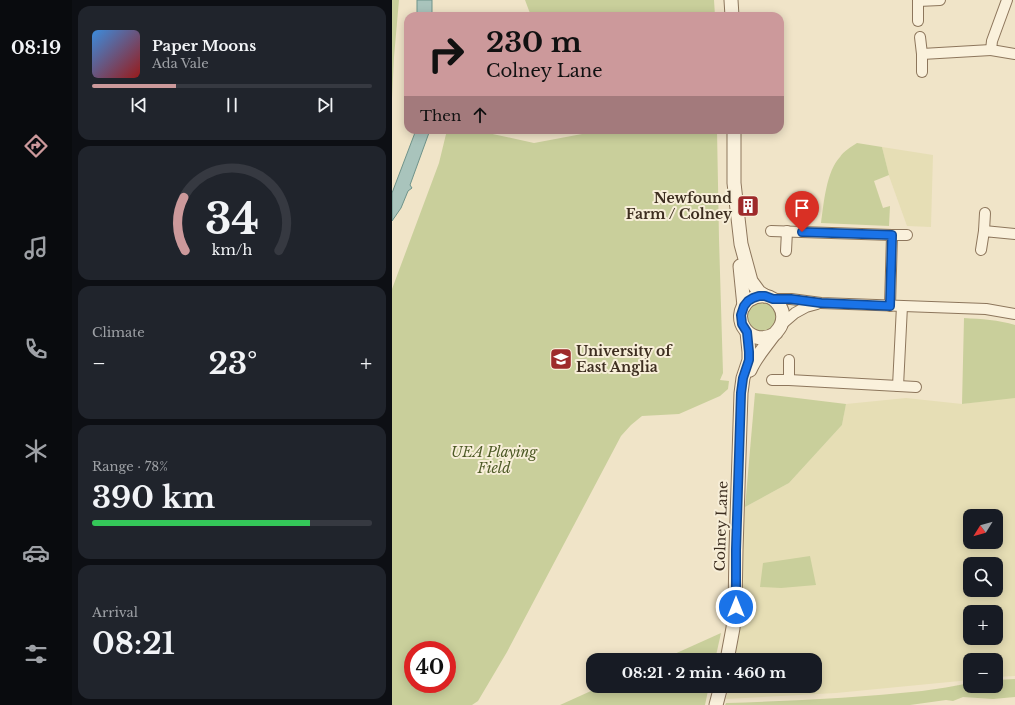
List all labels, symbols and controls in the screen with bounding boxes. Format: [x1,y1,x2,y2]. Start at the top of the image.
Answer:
text: 230 m [486,25,582,60]
icon: right [420,28,472,80]
text: Paper Moons [152,36,256,55]
text: 08:19 [11,37,61,59]
text: Ada Vale [152,55,209,72]
text: Colney Lane [486,60,602,82]
icon: previous [128,94,150,116]
icon: pause [221,94,243,116]
icon: next [314,94,336,116]
icon: ahead [469,104,491,126]
text: Then [420,106,461,125]
icon: directions [22,132,50,160]
place label: Newfound Farm / Colney [626,189,733,223]
pin [785,191,819,232]
text: 34 [205,193,259,244]
building icon: Newfound Farm / Colney [735,193,761,219]
icon: arrive [791,197,813,219]
icon: music [22,234,50,262]
text: km/h [212,240,252,258]
text: Climate [92,324,145,341]
icon: phone [22,335,50,363]
place label: University of East Anglia [576,342,673,376]
text: 23° [209,345,257,382]
school or university icon: University of East Anglia [548,346,574,372]
text: − [92,350,106,377]
text: + [360,350,372,377]
icon: climate [22,437,50,465]
park label: UEA Playing Field [451,443,538,477]
text: Range · 78% [92,458,168,475]
text: 390 km [92,479,215,516]
street label: Colney Lane [710,480,732,572]
north arrow [963,509,1003,549]
map controls [963,509,1003,693]
icon: car [22,539,50,567]
button: search [963,557,1003,597]
position arrow [715,586,757,628]
text: Arrival [92,604,138,621]
button: + [963,605,1003,645]
text: 08:21 [92,625,175,662]
icon: filters [22,640,50,668]
speed limit sign: 40 [404,641,456,693]
button: − [963,653,1003,693]
text: 08:21 · 2 min · 460 m [622,663,786,682]

